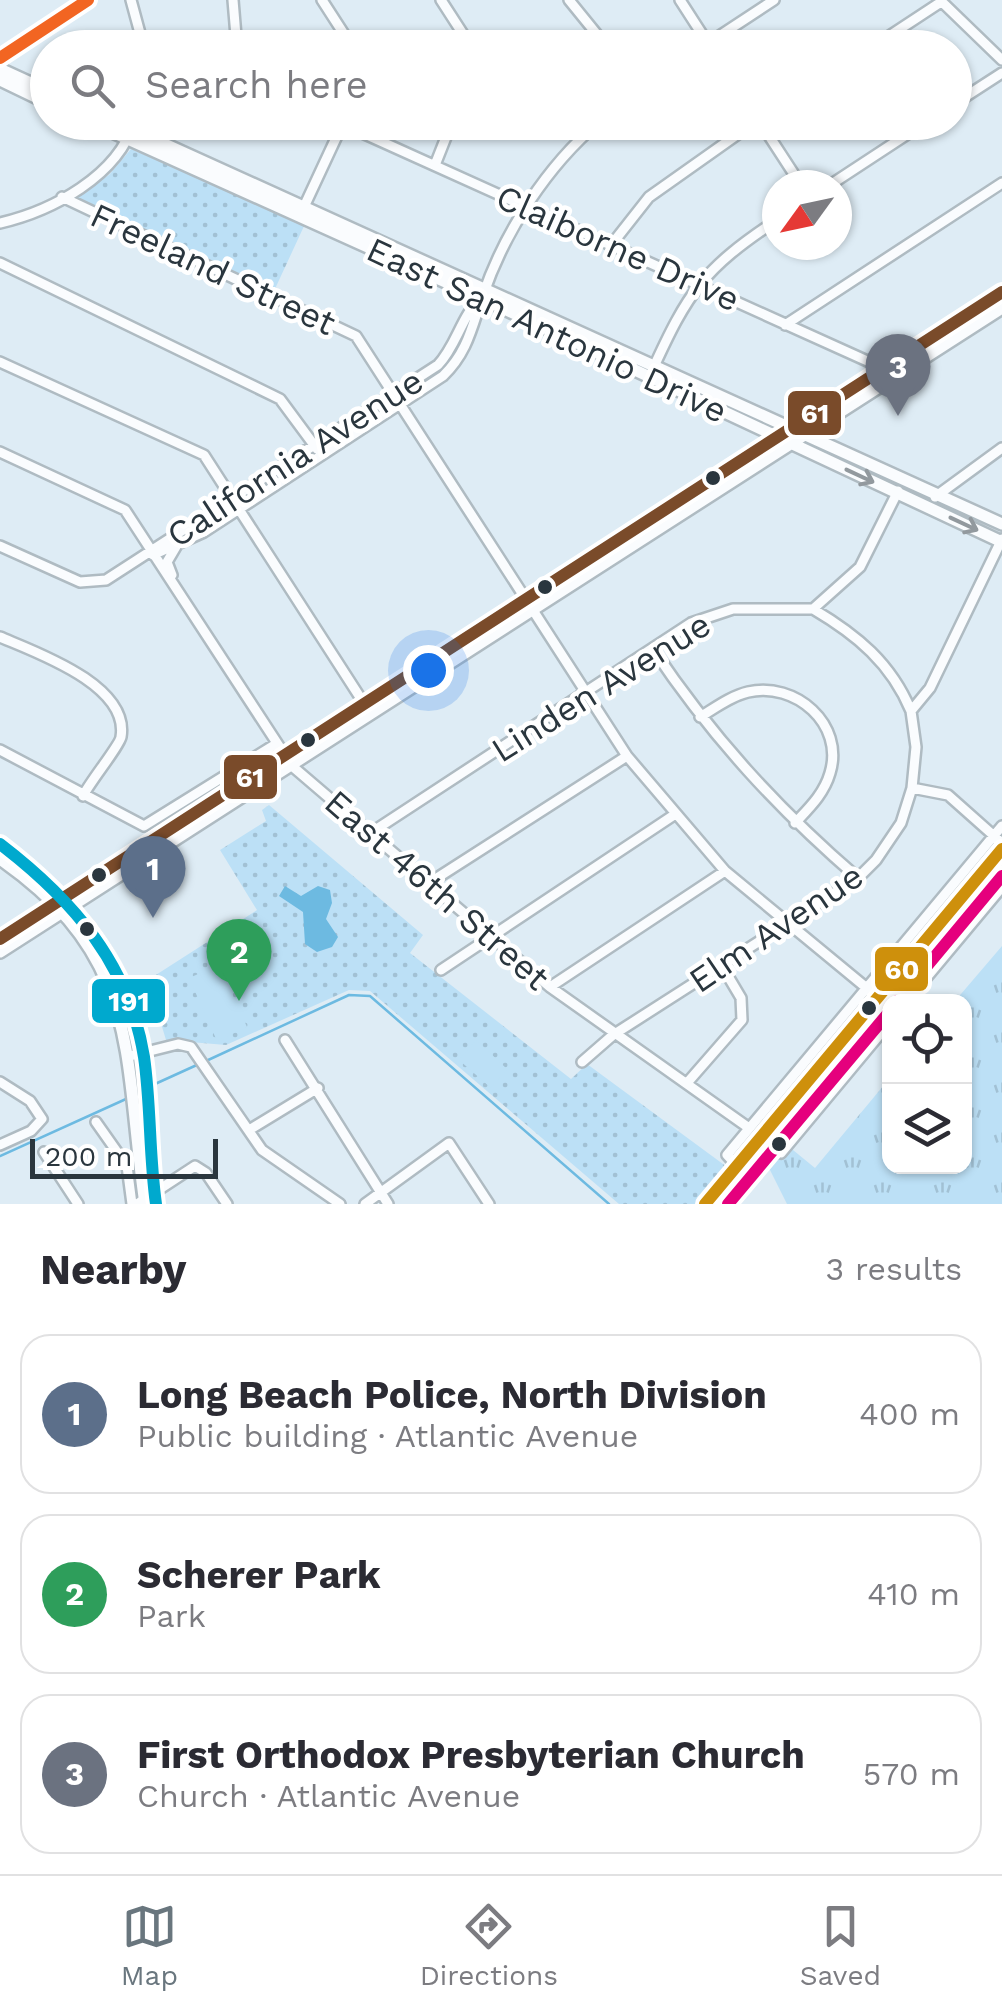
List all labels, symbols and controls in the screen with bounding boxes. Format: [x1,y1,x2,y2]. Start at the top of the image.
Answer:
search box [30,30,972,140]
icon: search [65,58,120,113]
text: Search here [145,63,368,107]
north arrow [762,170,852,260]
street label: Claiborne Drive [490,176,746,320]
street label: Freeland Street [84,194,342,344]
street label: East San Antonio Drive [360,228,734,432]
pin: 3 [866,334,930,416]
street label: California Avenue [159,360,431,556]
line badge: 61 [786,389,843,437]
text: 61 [801,397,829,430]
one-way arrow [844,467,874,486]
unlabelled marker [703,468,723,488]
one-way arrow [949,515,979,534]
unlabelled marker [535,577,555,597]
street label: Linden Avenue [484,603,718,771]
your location [403,645,454,696]
unlabelled marker [298,730,318,750]
line badge: 61 [222,753,279,801]
text: 61 [236,761,264,794]
street label: East 46th Street [316,781,558,999]
pin: 1 [120,836,186,918]
street label: Elm Avenue [681,854,871,1002]
unlabelled marker [89,865,109,885]
pin: 2 [206,918,272,1001]
unlabelled marker [77,919,97,939]
line badge: 60 [873,945,930,993]
text: 60 [884,953,920,986]
line badge: 191 [90,977,167,1025]
text: 191 [108,985,150,1018]
map controls [882,994,972,1174]
button: locate [882,994,972,1084]
unlabelled marker [859,998,879,1018]
button: layers [882,1084,972,1174]
scale bar [30,1134,218,1178]
unlabelled marker [769,1134,789,1154]
text: 200 m [45,1140,132,1173]
text: Nearby [40,1245,187,1294]
text: 3 results [825,1250,962,1288]
text: Long Beach Police, North Division [137,1373,767,1417]
text: 1 [68,1395,81,1433]
text: 400 m [859,1395,960,1433]
text: Public building · Atlantic Avenue [137,1417,638,1455]
text: Scherer Park [137,1553,381,1597]
text: 2 [65,1575,84,1613]
text: 410 m [867,1575,960,1613]
text: Park [137,1597,206,1635]
text: First Orthodox Presbyterian Church [137,1733,805,1777]
text: 3 [65,1755,84,1793]
text: 570 m [863,1755,960,1793]
text: Church · Atlantic Avenue [137,1777,520,1815]
tab: Map [121,1899,178,1992]
tab: Directions [420,1899,558,1992]
tab: Saved [800,1899,881,1992]

